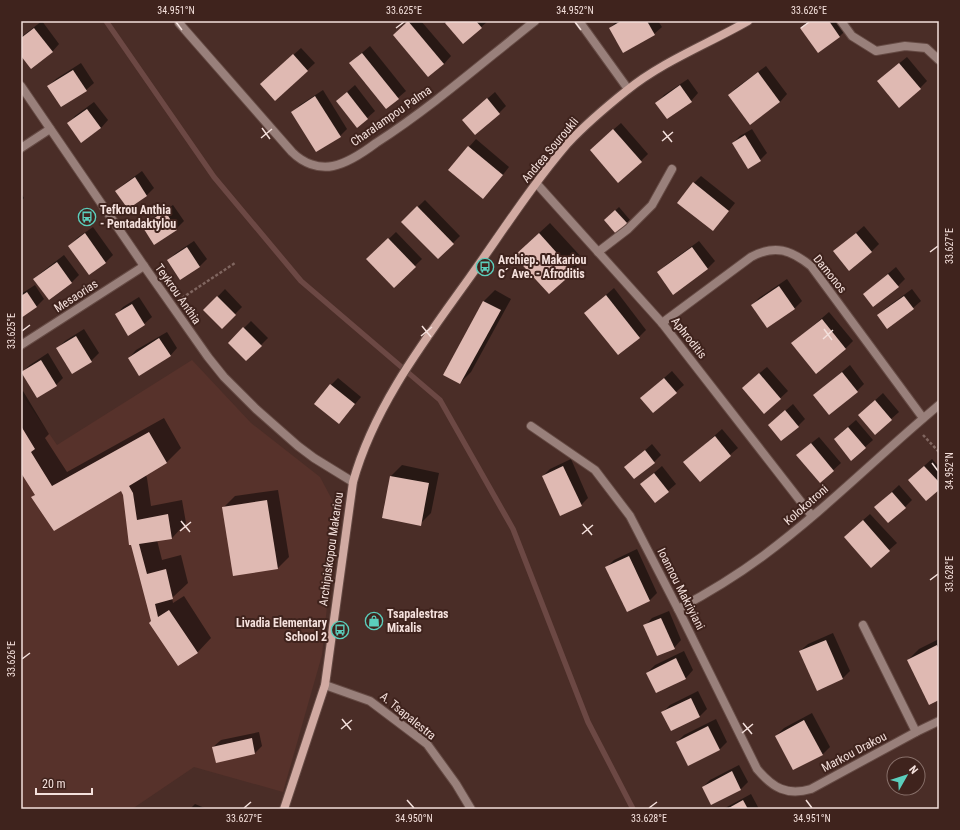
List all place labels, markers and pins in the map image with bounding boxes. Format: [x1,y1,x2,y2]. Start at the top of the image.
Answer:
place label: Tefkrou Anthia - Pentadaktylou [100,203,176,231]
bus stop icon: Tefkrou Anthia - Pentadaktylou [77,207,97,227]
place label: Archiep. Makariou C´ Ave. - Afroditis [498,253,587,281]
bus stop icon: Archiep. Makariou C´ Ave. - Afroditis [475,257,495,277]
place label: Tsapalestras Mixalis [387,607,449,635]
shop icon: Tsapalestras Mixalis [364,611,384,631]
place label: Livadia Elementary School 2 [236,616,328,644]
bus stop icon: Livadia Elementary School 2 [330,620,350,640]

